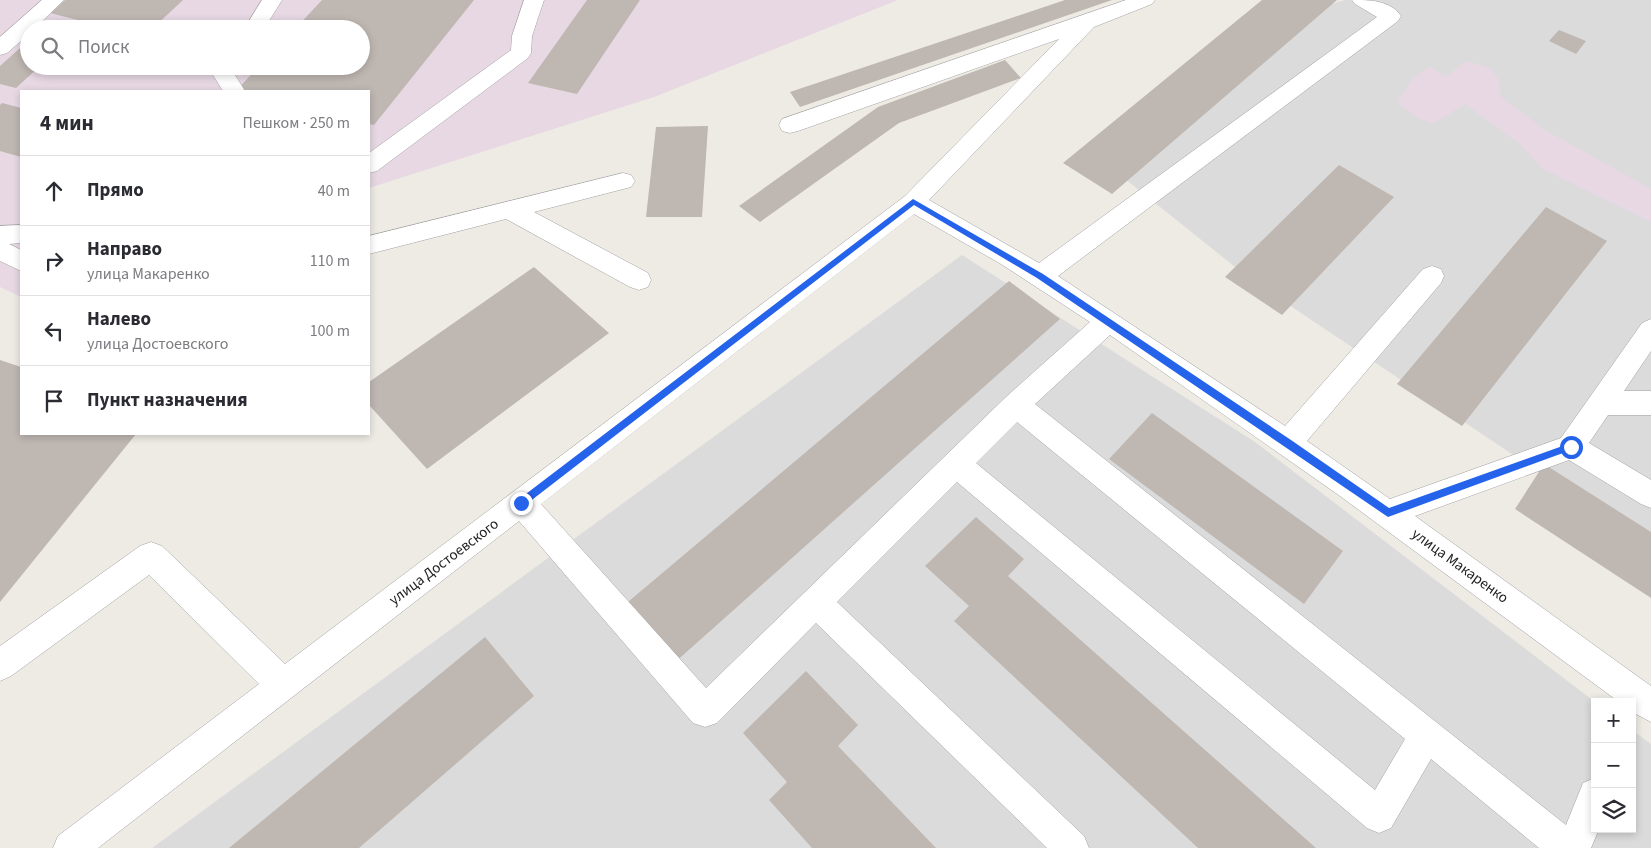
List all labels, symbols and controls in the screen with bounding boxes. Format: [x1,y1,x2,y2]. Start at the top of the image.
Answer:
search box [20,20,370,75]
icon: search [38,34,66,62]
text: Поиск [78,34,129,61]
text: 4 мин [40,108,94,138]
text: Пешком · 250 m [243,112,350,134]
icon: ahead [40,177,68,205]
text: Прямо [87,177,144,204]
text: 40 m [318,180,350,202]
text: Направо [87,236,162,263]
icon: right [40,247,68,275]
text: 110 m [310,250,350,272]
text: улица Макаренко [87,263,210,285]
text: Налево [87,306,151,333]
icon: left [40,317,68,345]
text: 100 m [310,320,350,342]
text: улица Достоевского [87,333,228,355]
icon: arrive [40,387,68,415]
text: Пункт назначения [87,387,248,414]
route start [1560,436,1583,459]
route end [510,492,533,515]
street label: улица Достоевского [385,514,503,610]
street label: улица Макаренко [1407,524,1513,608]
map controls [1591,698,1636,833]
button: + [1591,698,1636,743]
button: − [1591,743,1636,788]
button: layers [1591,788,1636,833]

